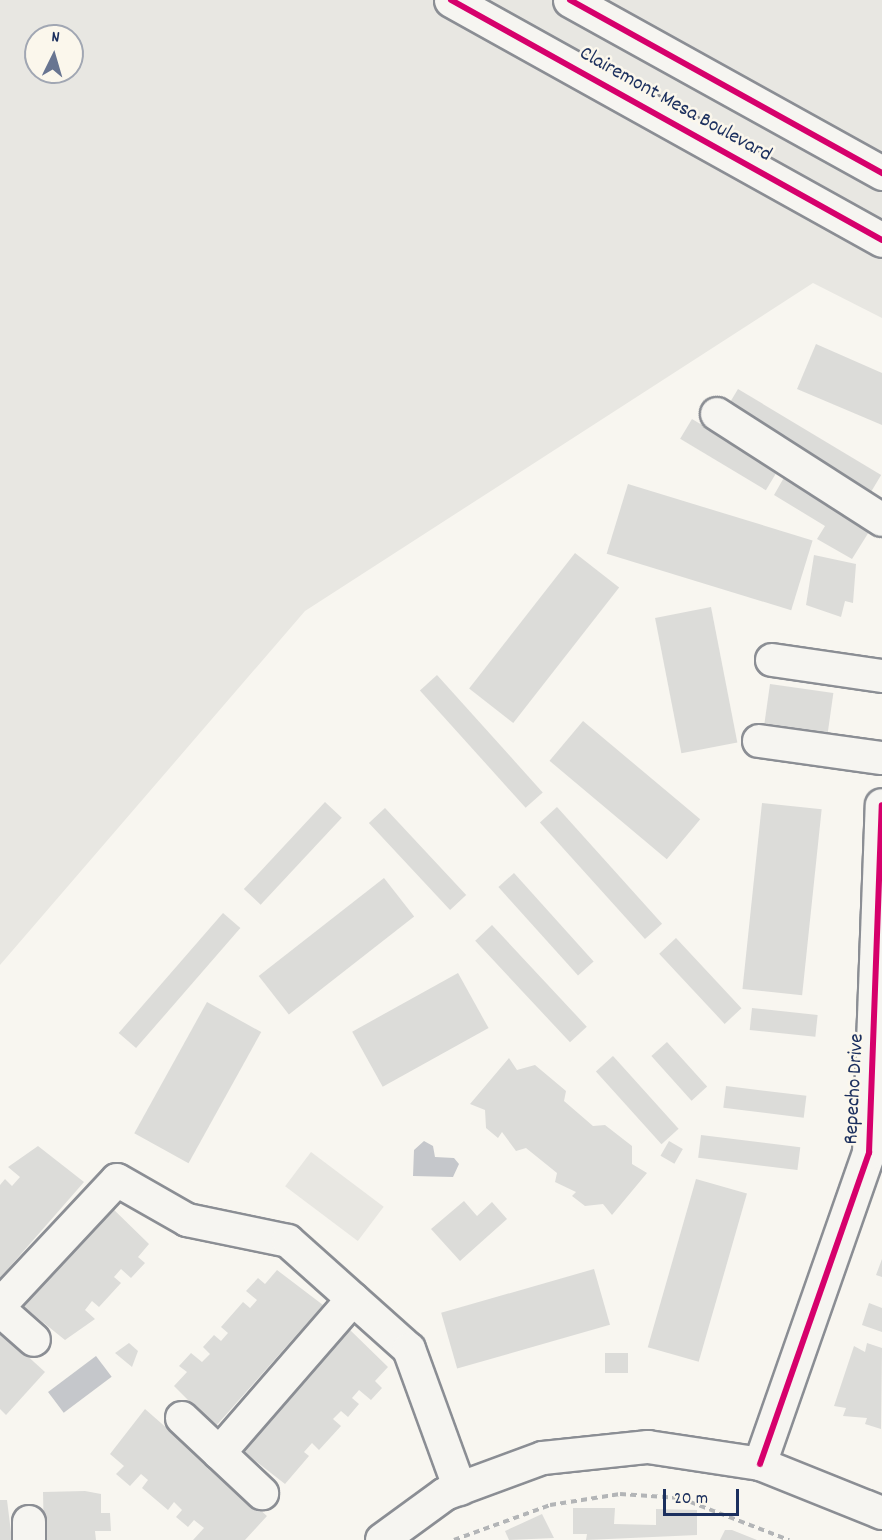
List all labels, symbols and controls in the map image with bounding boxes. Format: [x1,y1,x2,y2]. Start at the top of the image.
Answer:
north arrow [24,24,84,84]
text: N [50,26,60,49]
street label: Clairemont Mesa Boulevard [574,42,776,168]
street label: Repecho Drive [840,1033,870,1145]
scale bar [666,1477,742,1515]
text: 20 m [674,1487,708,1512]

